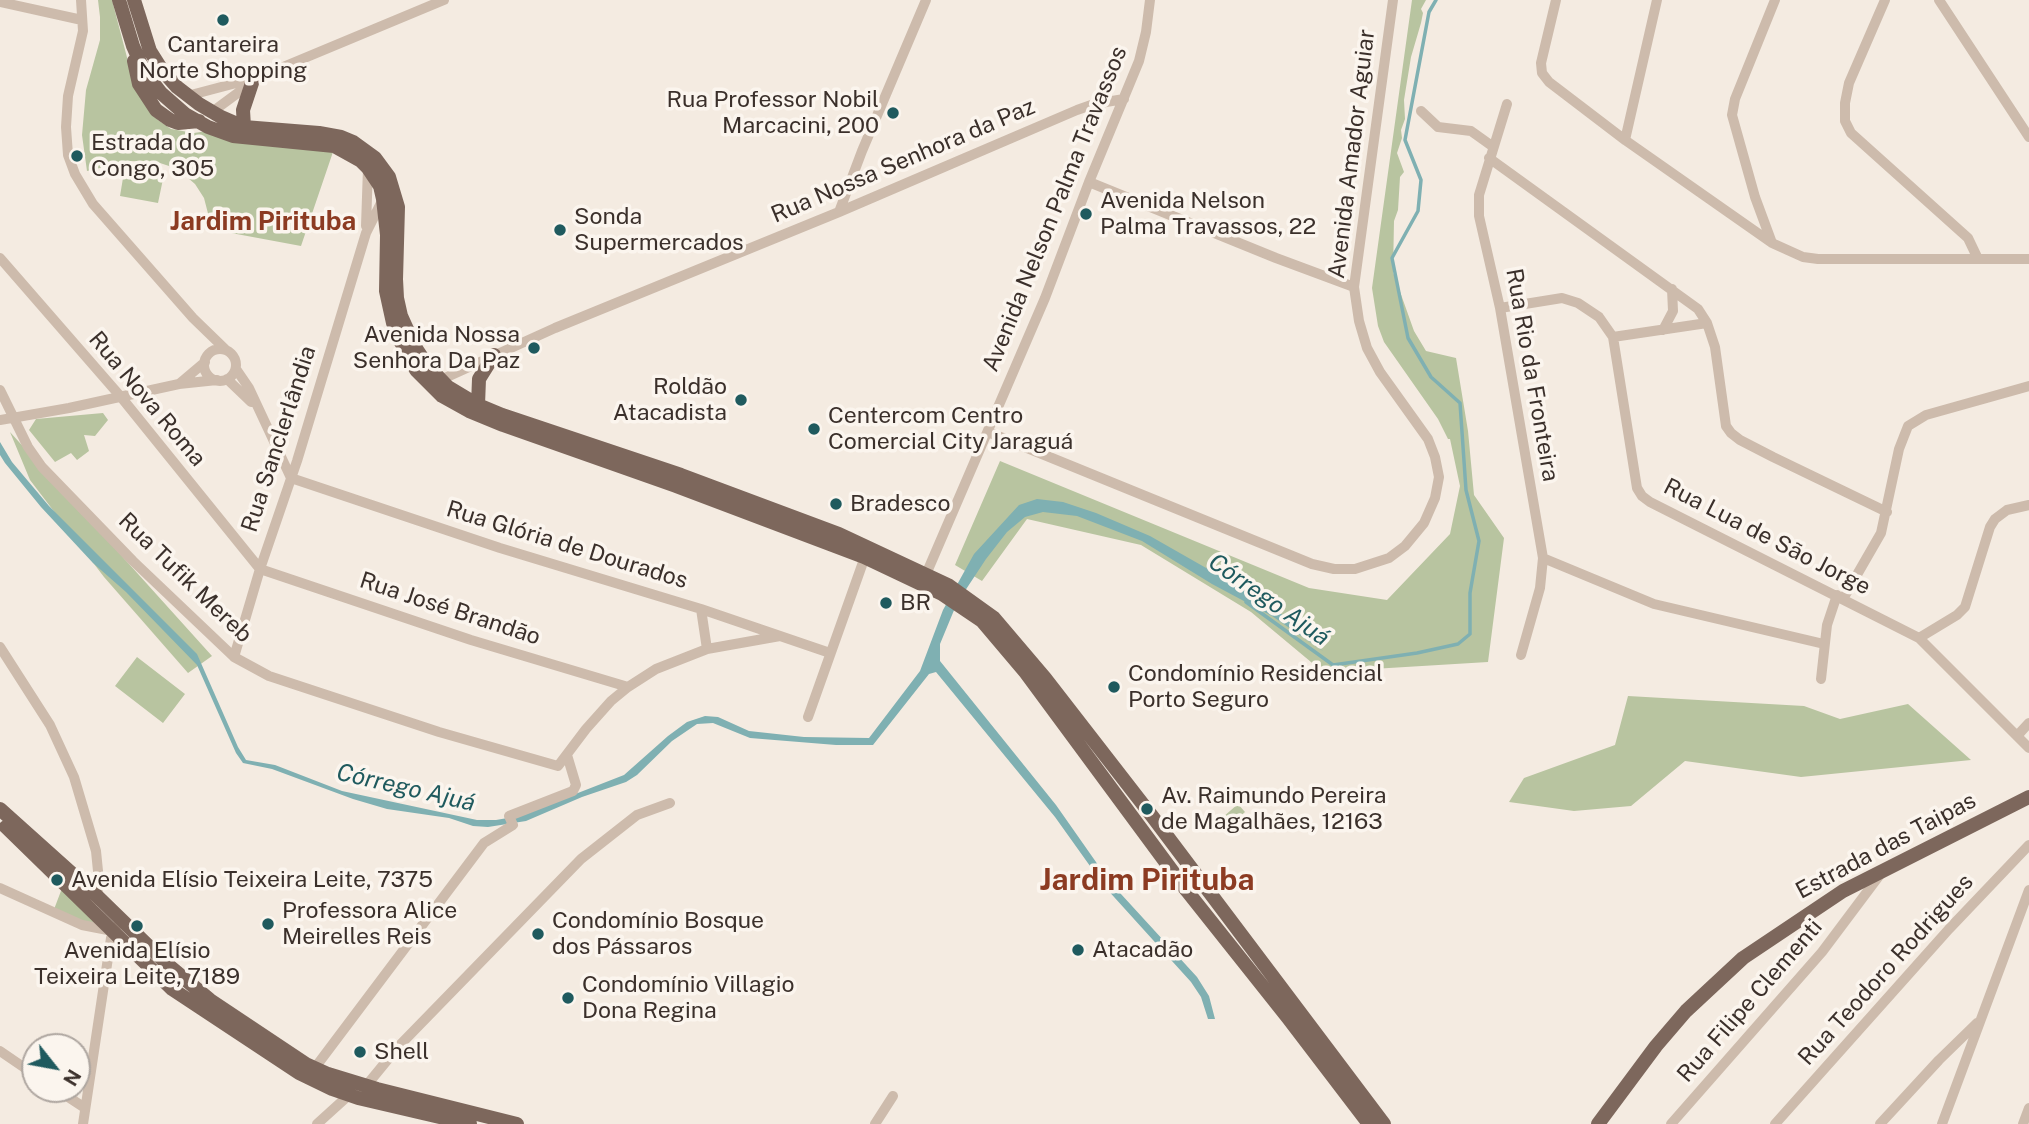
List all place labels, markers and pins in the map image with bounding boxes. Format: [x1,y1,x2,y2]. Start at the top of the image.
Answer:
marker: Cantareira Norte Shopping [215,12,231,28]
place label: Cantareira Norte Shopping [139,31,307,85]
place label: Rua Professor Nobil Marcacini, 200 [667,86,879,140]
marker: Rua Professor Nobil Marcacini, 200 [885,105,901,121]
place label: Estrada do Congo, 305 [91,129,214,183]
marker: Estrada do Congo, 305 [69,148,85,164]
place label: Avenida Nelson Palma Travassos, 22 [1100,187,1316,241]
place label: Sonda Supermercados [574,203,744,257]
marker: Avenida Nelson Palma Travassos, 22 [1078,206,1094,222]
marker: Sonda Supermercados [552,222,568,238]
place label: Avenida Nossa Senhora Da Paz [353,321,520,375]
marker: Avenida Nossa Senhora Da Paz [526,340,542,356]
place label: Roldão Atacadista [613,373,727,427]
marker: Roldão Atacadista [733,392,749,408]
place label: Centercom Centro Comercial City Jaraguá [828,402,1073,456]
marker: Centercom Centro Comercial City Jaraguá [806,421,822,437]
place label: Bradesco [850,490,950,518]
marker: Bradesco [828,496,844,512]
place label: BR [900,589,931,617]
marker: BR [878,595,894,611]
place label: Condomínio Residencial Porto Seguro [1128,660,1383,714]
marker: Condomínio Residencial Porto Seguro [1106,679,1122,695]
place label: Av. Raimundo Pereira de Magalhães, 12163 [1161,782,1386,836]
marker: Av. Raimundo Pereira de Magalhães, 12163 [1139,801,1155,817]
place label: Avenida Elísio Teixeira Leite, 7375 [71,866,433,894]
marker: Avenida Elísio Teixeira Leite, 7375 [49,872,65,888]
place label: Professora Alice Meirelles Reis [282,897,457,951]
place label: Condomínio Bosque dos Pássaros [552,907,764,961]
marker: Professora Alice Meirelles Reis [260,916,276,932]
marker: Avenida Elísio Teixeira Leite, 7189 [129,918,145,934]
marker: Condomínio Bosque dos Pássaros [530,926,546,942]
place label: Atacadão [1092,936,1193,964]
place label: Avenida Elísio Teixeira Leite, 7189 [34,937,240,991]
marker: Atacadão [1070,942,1086,958]
place label: Condomínio Villagio Dona Regina [582,971,794,1025]
marker: Condomínio Villagio Dona Regina [560,990,576,1006]
place label: Shell [374,1038,429,1066]
marker: Shell [352,1044,368,1060]

